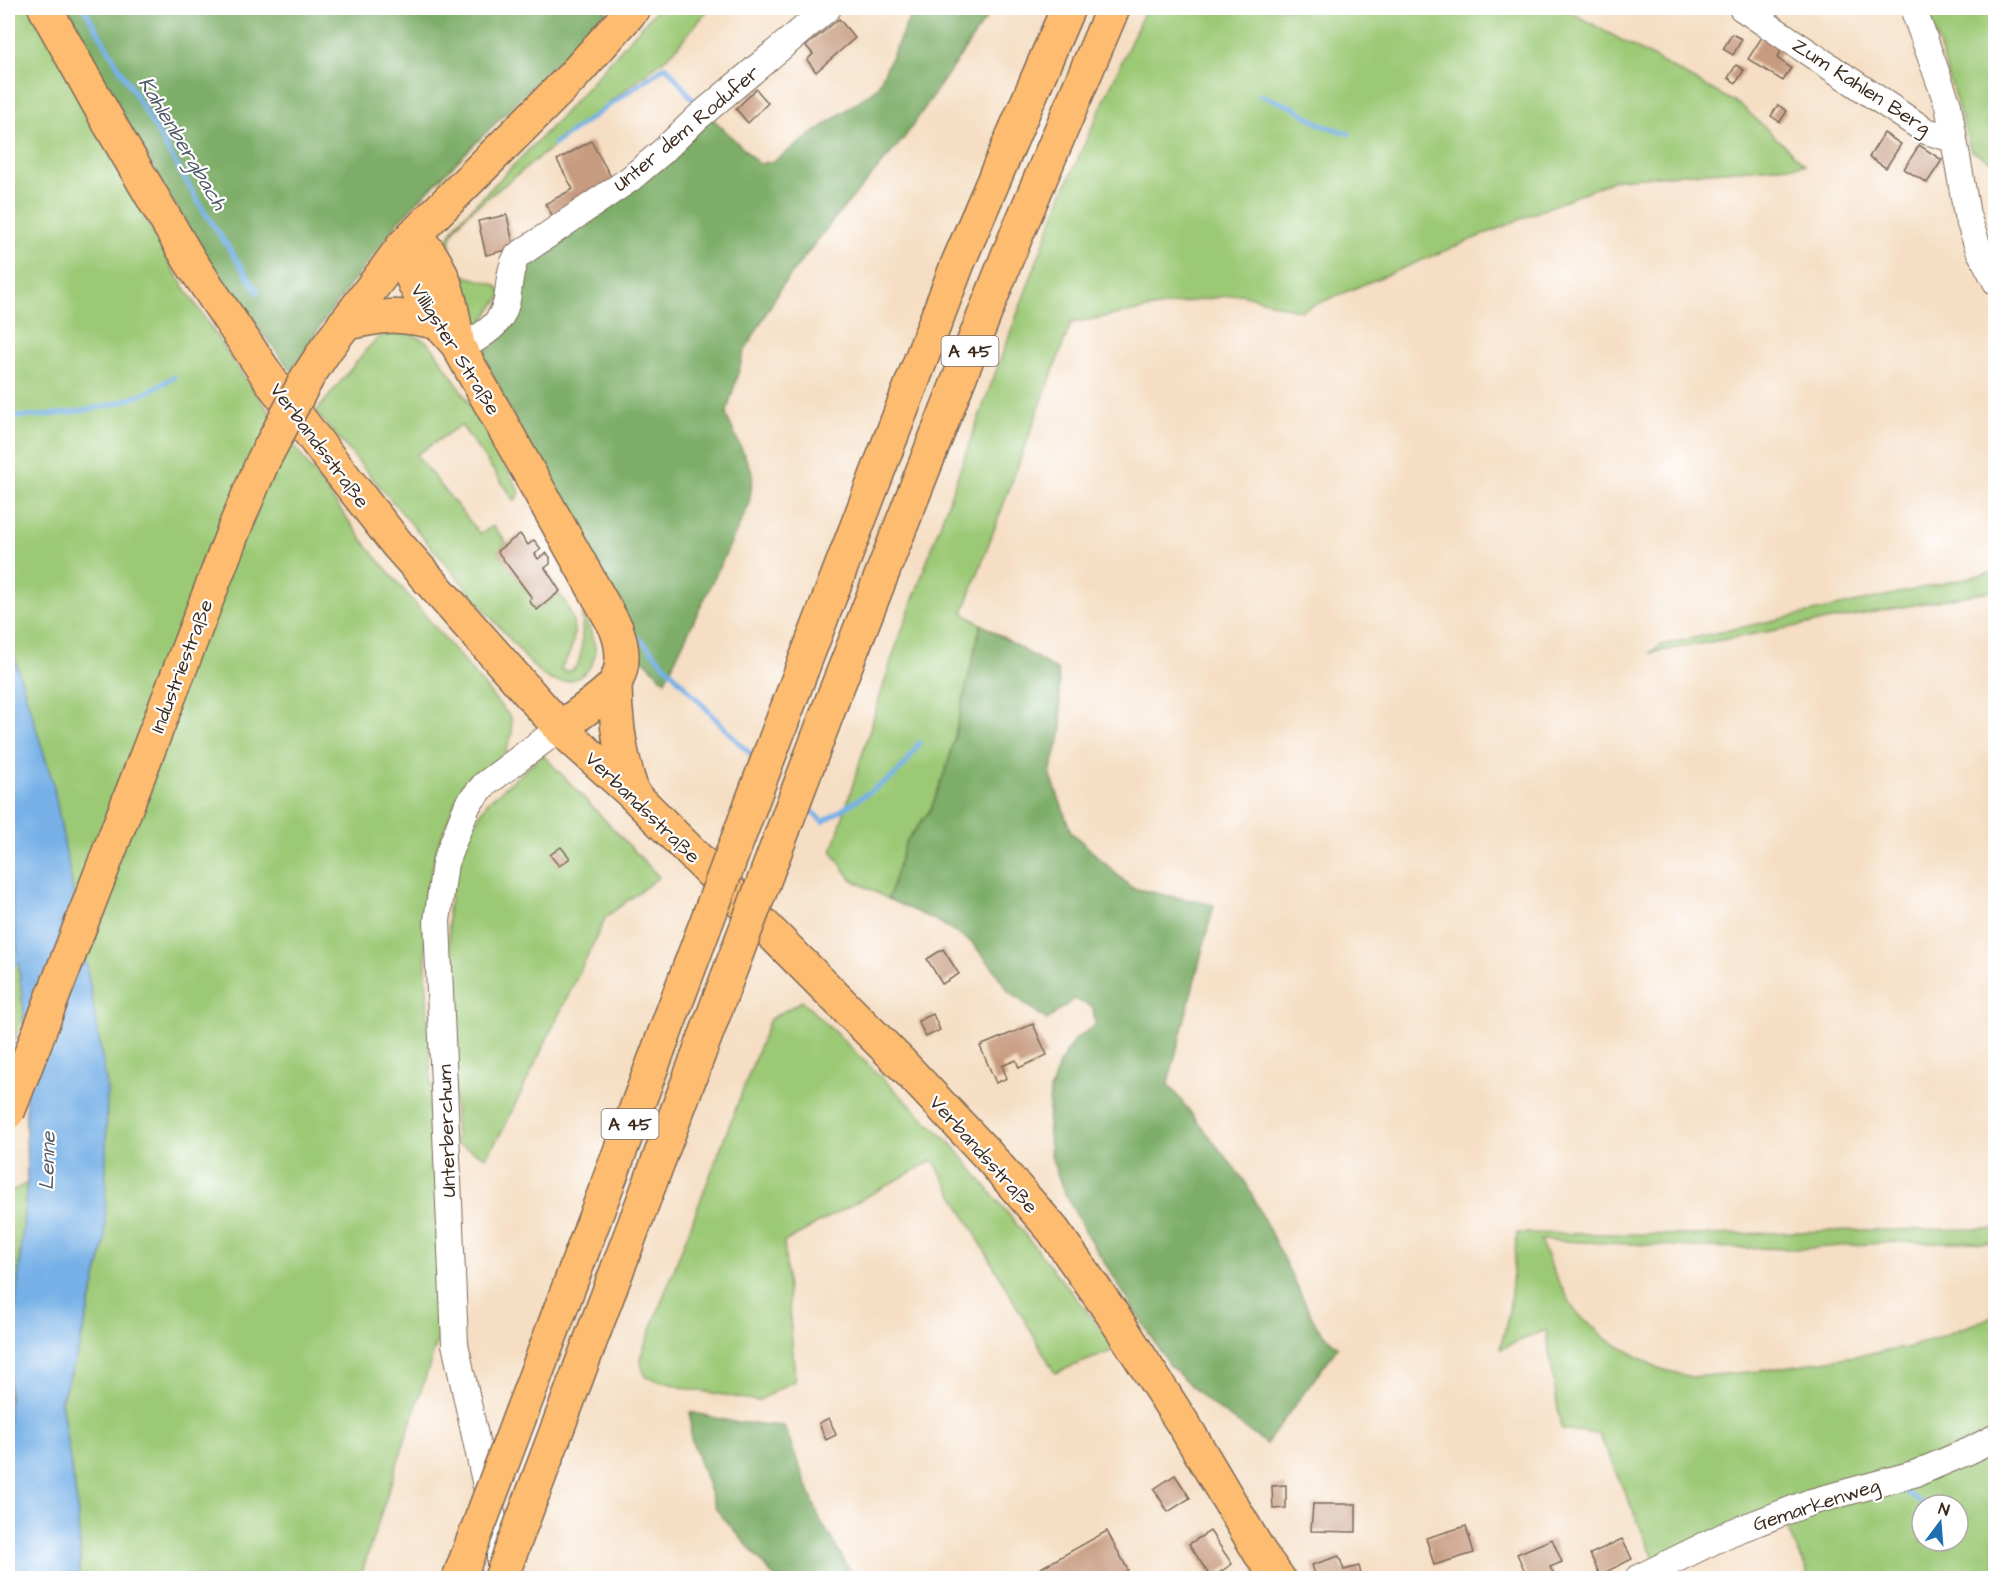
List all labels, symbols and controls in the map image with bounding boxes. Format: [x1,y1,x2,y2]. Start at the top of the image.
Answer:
street label: Zum Kahlen Berg [1786,32,1936,143]
street label: Unter dem Rodufer [607,59,766,198]
water label: Kahlenbergbach [130,71,235,217]
street label: Villigster Straße [403,278,507,421]
road number: A 45 [942,336,998,366]
street label: Verbandsstraße [263,377,376,514]
street label: Industriestraße [144,595,220,737]
street label: Verbandsstraße [578,745,706,870]
street label: Unterberchum [431,1064,463,1198]
street label: Verbandsstraße [923,1089,1044,1220]
road number: A 45 [602,1109,658,1139]
water label: Lenne [32,1130,63,1191]
street label: Gemarkenweg [1749,1471,1884,1540]
north arrow [1910,1493,1970,1553]
text: N [1936,1498,1952,1521]

